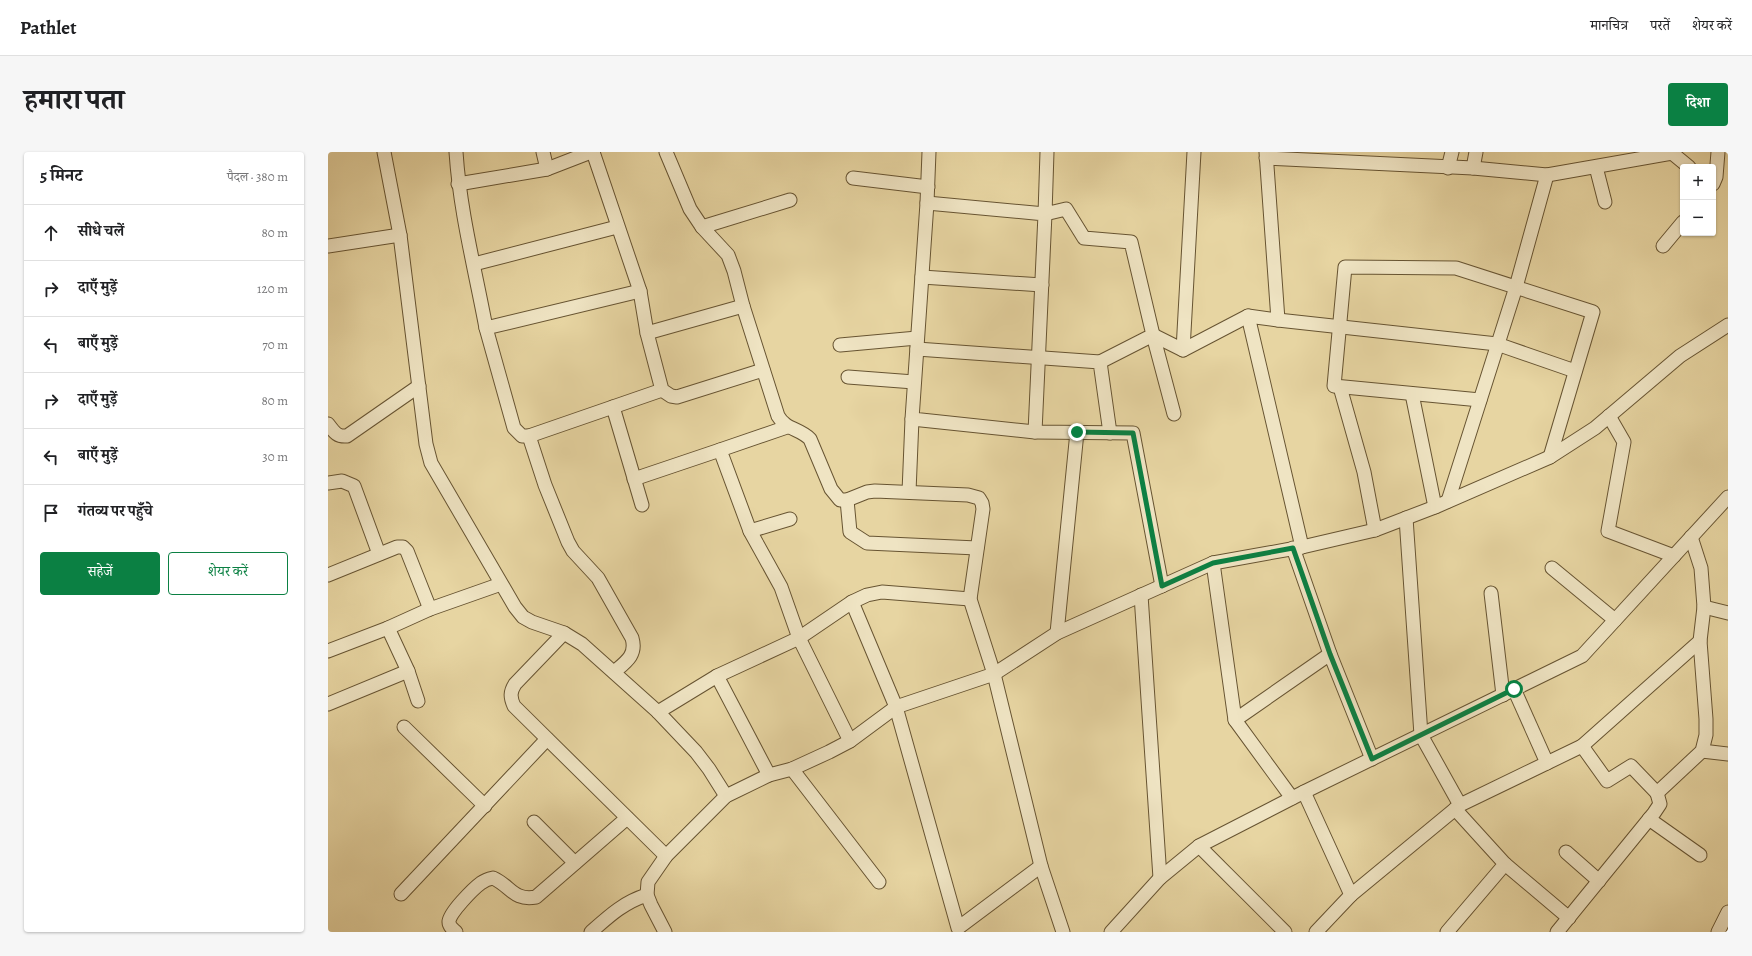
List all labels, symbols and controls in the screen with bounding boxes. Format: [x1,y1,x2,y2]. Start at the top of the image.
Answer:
text: Pathlet [20,15,76,41]
text: मानचित्र [1590,16,1628,35]
text: परतें [1650,16,1670,35]
text: शेयर करें [1692,16,1732,35]
text: हमारा पता [24,81,124,119]
button: दिशा [1668,83,1728,126]
text: 5 मिनट [40,164,82,187]
map controls [1680,164,1716,236]
button: + [1680,164,1716,200]
text: पैदल · 380 m [227,168,288,185]
button: − [1680,200,1716,236]
text: सीधे चलें [78,221,124,241]
icon: ahead [40,222,62,244]
text: 80 m [261,224,288,241]
text: दाएँ मुड़ें [78,277,117,297]
icon: right [40,278,62,300]
text: 120 m [257,280,288,297]
text: बाएँ मुड़ें [78,333,118,353]
icon: left [40,334,62,356]
text: 70 m [262,336,288,353]
text: दाएँ मुड़ें [78,389,117,409]
icon: right [40,390,62,412]
text: 80 m [261,392,288,409]
route end [1068,423,1086,441]
text: बाएँ मुड़ें [78,445,118,465]
icon: left [40,446,62,468]
text: 30 m [262,448,288,465]
text: गंतव्य पर पहुँचे [78,501,153,521]
icon: arrive [40,502,62,524]
button: सहेजें [40,552,160,595]
button: शेयर करें [168,552,288,595]
route start [1505,680,1523,698]

